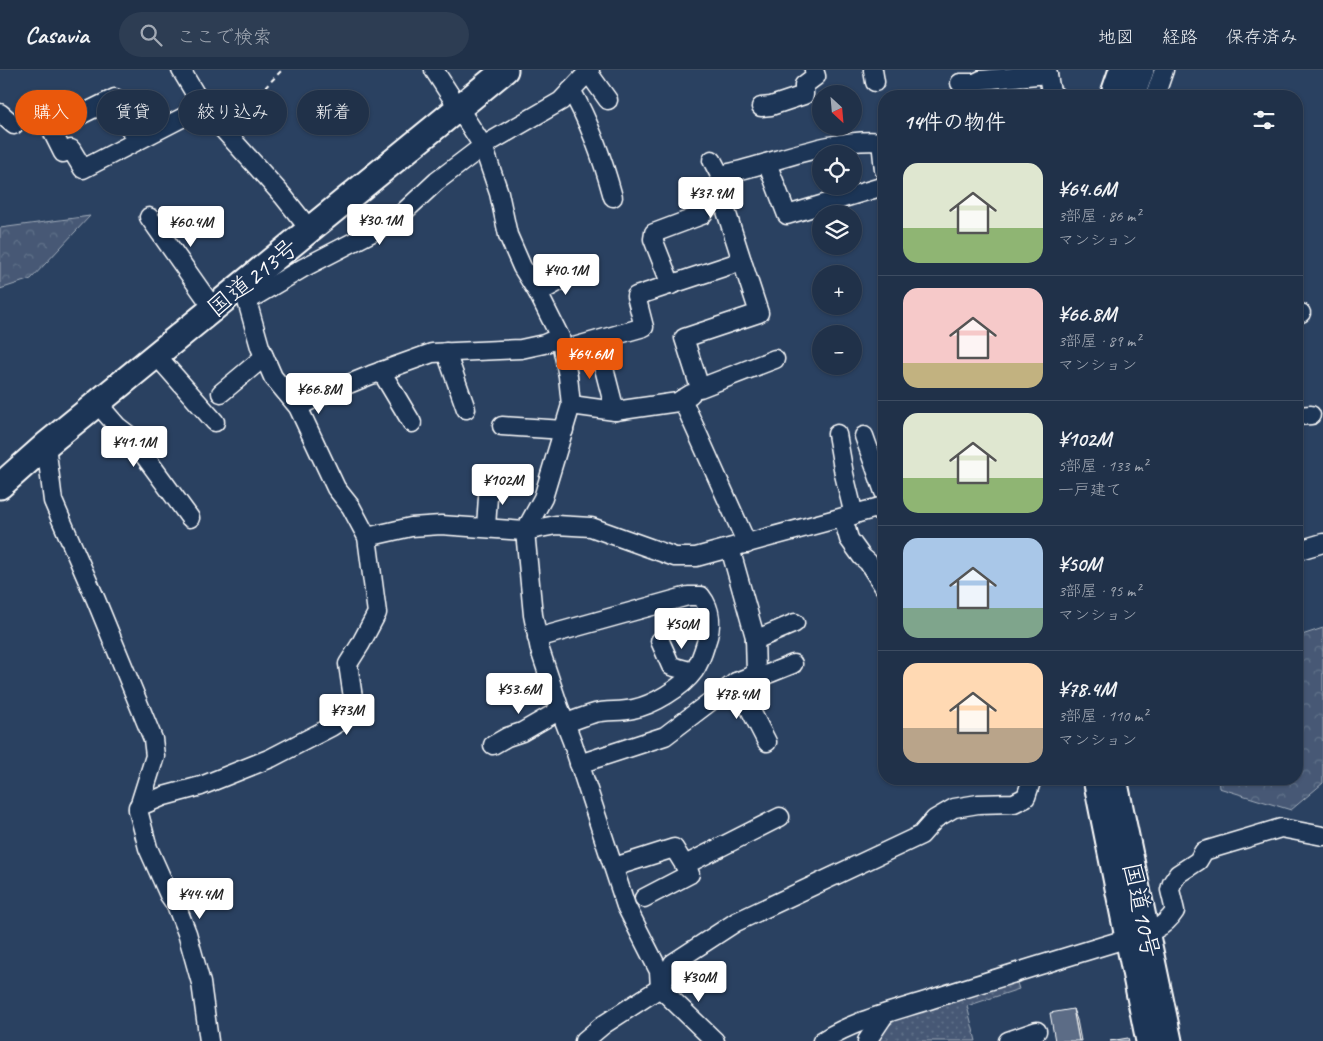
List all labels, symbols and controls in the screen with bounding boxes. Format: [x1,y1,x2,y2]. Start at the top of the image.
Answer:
search box [119,12,469,57]
text: Casavia [25,20,89,50]
icon: search [137,21,165,49]
text: ここで検索 [177,25,272,49]
text: 地図 [1098,26,1134,48]
text: 経路 [1162,26,1198,48]
text: 保存済み [1226,26,1298,48]
north arrow [812,85,862,135]
map controls [812,85,862,375]
chip: 購入 [15,90,87,135]
chip: 賃貸 [97,90,169,135]
chip: 絞り込み [179,90,287,135]
chip: 新着 [297,90,369,135]
icon: filters [1250,106,1278,134]
text: 14件の物件 [903,109,1006,135]
button: locate [812,145,862,195]
pin: ¥37.9M [670,176,752,219]
text: ¥64.6M [1058,176,1116,202]
text: ¥37.9M [689,183,733,203]
icon: home [943,183,1003,243]
pin: ¥30.1M [339,204,421,246]
button: layers [812,205,862,255]
pin: ¥60.4M [150,206,232,248]
text: 3部屋 · 86 m² [1058,206,1140,226]
text: ¥30.1M [358,210,402,230]
text: ¥60.4M [169,212,213,232]
text: マンション [1058,230,1137,250]
street label: 国道213号 [200,231,305,324]
pin: ¥40.1M [525,254,607,296]
text: ¥40.1M [544,260,588,280]
button: + [812,265,862,315]
text: ¥66.8M [1058,301,1116,327]
icon: home [943,308,1003,368]
button: − [812,325,862,375]
text: 3部屋 · 89 m² [1058,331,1140,351]
pin: ¥64.6M [549,338,631,380]
text: ¥64.6M [568,344,612,364]
text: マンション [1058,355,1137,375]
pin: ¥66.8M [278,372,360,415]
text: ¥66.8M [297,379,341,399]
pin: ¥41.1M [93,426,175,468]
text: ¥102M [1058,426,1111,452]
text: ¥41.1M [112,432,156,452]
icon: home [943,433,1003,493]
text: 5部屋 · 133 m² [1058,456,1148,476]
pin: ¥102M [468,464,538,506]
text: ¥102M [483,470,523,490]
text: 一戸建て [1058,480,1122,500]
text: ¥50M [1058,551,1101,577]
icon: home [943,558,1003,618]
text: 3部屋 · 95 m² [1058,581,1140,601]
text: マンション [1058,605,1137,625]
pin: ¥50M [652,608,712,650]
text: ¥50M [665,614,699,634]
pin: ¥53.6M [478,672,560,715]
text: ¥78.4M [1058,676,1115,702]
pin: ¥78.4M [696,678,778,720]
text: ¥53.6M [497,679,541,699]
icon: home [943,683,1003,743]
text: ¥78.4M [715,684,759,704]
pin: ¥73M [317,694,377,736]
text: ¥73M [330,700,364,720]
text: 3部屋 · 110 m² [1058,706,1148,726]
text: マンション [1058,730,1137,750]
street label: 国道10号 [1115,859,1167,961]
pin: ¥44.4M [159,878,241,920]
text: ¥44.4M [178,884,222,904]
pin: ¥30M [669,960,729,1003]
text: ¥30M [682,967,716,987]

